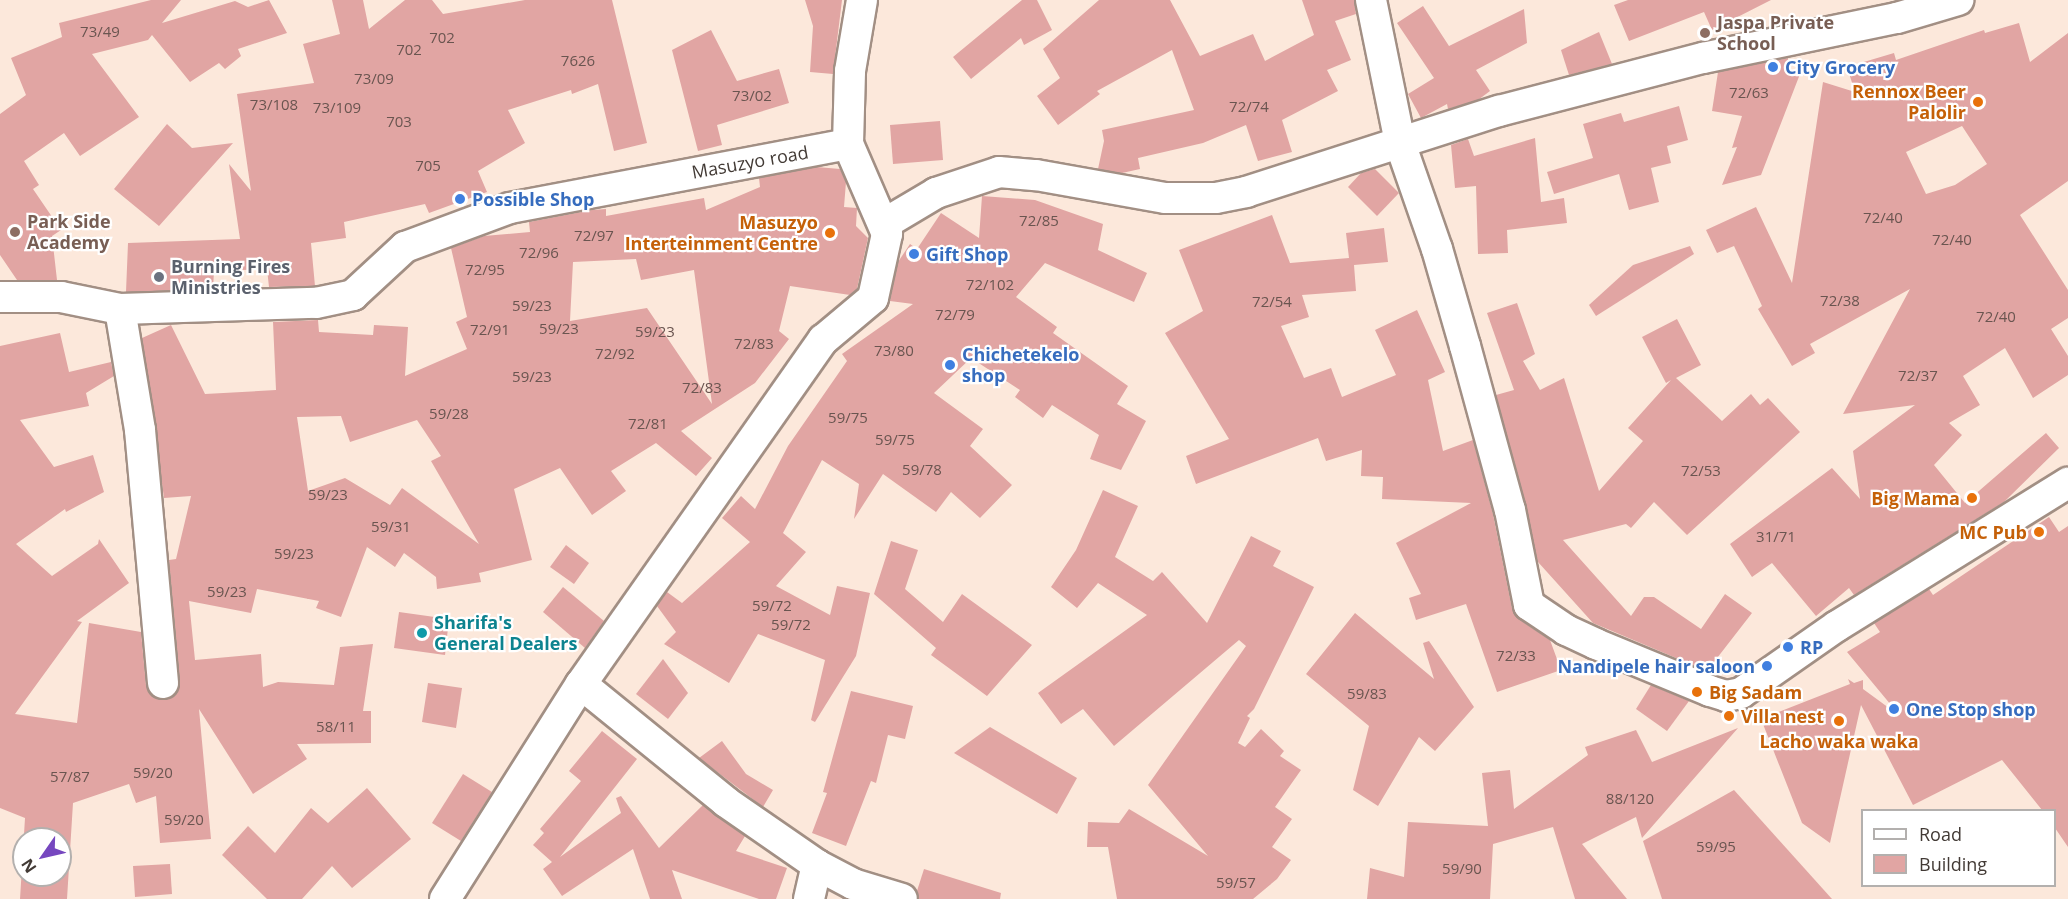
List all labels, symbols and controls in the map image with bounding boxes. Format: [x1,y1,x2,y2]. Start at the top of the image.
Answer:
place label: Jaspa Private School [1717,12,1834,54]
house number: 73/49 [80,23,120,41]
marker: Jaspa Private School [1698,26,1712,40]
house number: 702 [429,29,455,47]
house number: 702 [396,41,422,59]
house number: 7626 [561,52,595,70]
place label: City Grocery [1785,56,1895,78]
marker: City Grocery [1766,60,1780,74]
house number: 73/09 [354,70,394,88]
place label: Rennox Beer Palolir [1852,81,1966,124]
house number: 72/63 [1729,84,1769,102]
house number: 73/02 [732,87,772,105]
marker: Rennox Beer Palolir [1971,95,1985,109]
house number: 73/108 [250,96,298,114]
house number: 72/74 [1229,98,1269,116]
house number: 73/109 [313,99,361,117]
house number: 703 [386,113,412,131]
street label: Masuzyo road [690,141,810,183]
house number: 705 [415,157,441,175]
place label: Possible Shop [472,188,594,210]
marker: Possible Shop [453,192,467,206]
house number: 72/40 [1863,209,1903,227]
place label: Park Side Academy [27,211,111,254]
place label: Masuzyo Interteinment Centre [625,212,818,254]
house number: 72/85 [1019,212,1059,230]
marker: Park Side Academy [8,225,22,239]
marker: Masuzyo Interteinment Centre [823,226,837,240]
house number: 72/97 [574,227,614,245]
house number: 72/40 [1932,231,1972,249]
place label: Gift Shop [926,243,1008,265]
house number: 72/96 [519,244,559,262]
marker: Gift Shop [907,247,921,261]
place label: Burning Fires Ministries [171,256,290,298]
house number: 72/95 [465,261,505,279]
marker: Burning Fires Ministries [152,270,166,284]
house number: 72/102 [966,276,1014,294]
house number: 72/38 [1820,292,1860,310]
house number: 72/54 [1252,293,1292,311]
house number: 59/23 [512,297,552,315]
house number: 72/79 [935,306,975,324]
house number: 72/40 [1976,308,2016,326]
house number: 59/23 [539,320,579,338]
house number: 72/91 [470,321,510,339]
house number: 59/23 [635,323,675,341]
house number: 72/83 [734,335,774,353]
house number: 73/80 [874,342,914,360]
place label: Chichetekelo shop [962,344,1079,386]
house number: 72/92 [595,345,635,363]
marker: Chichetekelo shop [943,358,957,372]
house number: 72/37 [1898,367,1938,385]
house number: 59/23 [512,368,552,386]
house number: 72/83 [682,379,722,397]
house number: 59/28 [429,405,469,423]
house number: 59/75 [828,409,868,427]
house number: 72/81 [628,415,668,433]
house number: 59/75 [875,431,915,449]
house number: 59/78 [902,461,942,479]
house number: 72/53 [1681,462,1721,480]
house number: 59/23 [308,486,348,504]
place label: Big Mama [1871,487,1960,509]
marker: Big Mama [1965,491,1979,505]
house number: 59/31 [371,518,411,536]
place label: MC Pub [1959,521,2027,543]
marker: MC Pub [2032,525,2046,539]
house number: 31/71 [1756,528,1796,546]
house number: 59/23 [274,545,314,563]
house number: 59/23 [207,583,247,601]
house number: 59/72 [752,597,792,615]
place label: Sharifa's General Dealers [434,612,577,654]
house number: 59/72 [771,616,811,634]
marker: Sharifa's General Dealers [415,626,429,640]
place label: RP [1800,636,1823,658]
marker: RP [1781,640,1795,654]
house number: 72/33 [1496,647,1536,665]
place label: Nandipele hair saloon [1557,655,1755,677]
marker: Nandipele hair saloon [1760,659,1774,673]
place label: Big Sadam [1709,681,1802,703]
house number: 59/83 [1347,685,1387,703]
marker: Big Sadam [1690,685,1704,699]
place label: One Stop shop [1906,698,2036,720]
marker: One Stop shop [1887,702,1901,716]
place label: Villa nest [1741,705,1824,727]
marker: Villa nest [1722,709,1736,723]
marker: Lacho waka waka [1832,714,1846,728]
house number: 58/11 [316,718,356,736]
place label: Lacho waka waka [1759,730,1919,752]
house number: 59/20 [133,764,173,782]
house number: 57/87 [50,768,90,786]
house number: 88/120 [1606,790,1654,808]
legend [1861,809,2056,887]
house number: 59/20 [164,811,204,829]
text: Road [1919,822,1962,846]
north arrow [12,827,72,887]
house number: 59/95 [1696,838,1736,856]
text: Building [1919,852,1987,876]
text: N [16,854,41,877]
house number: 59/90 [1442,860,1482,878]
house number: 59/57 [1216,874,1256,892]

